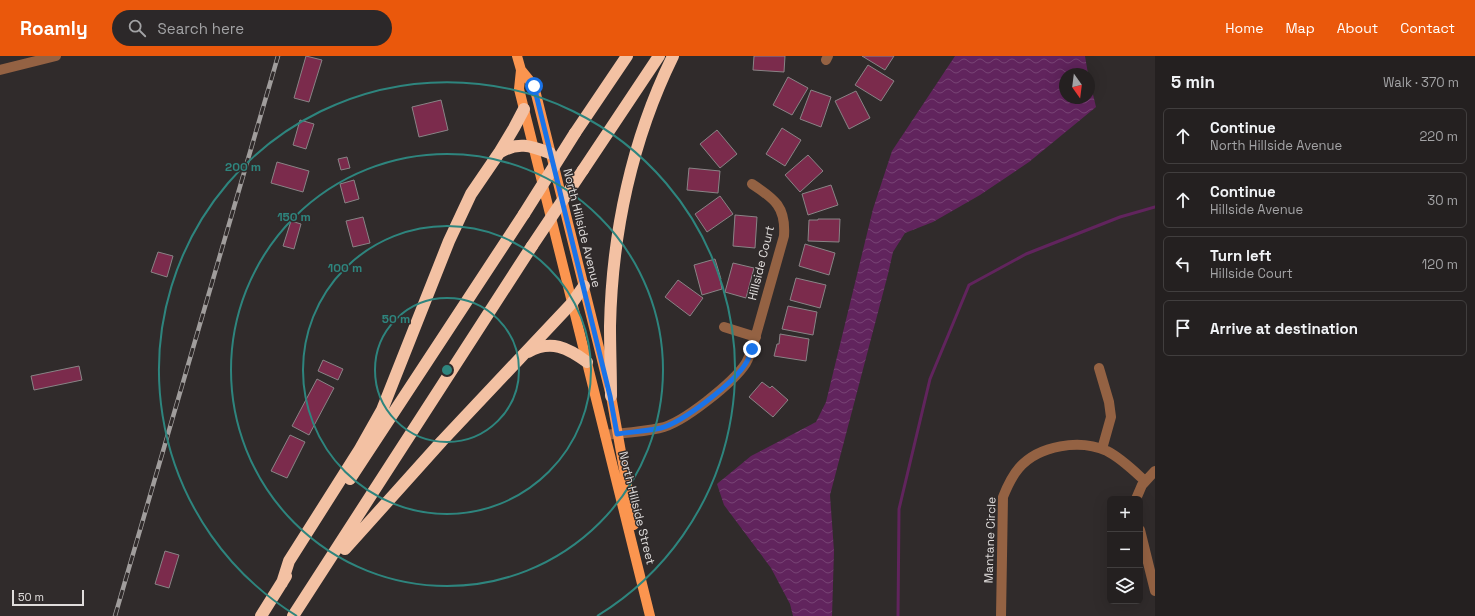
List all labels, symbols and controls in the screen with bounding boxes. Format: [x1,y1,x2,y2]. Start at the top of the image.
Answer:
search box [112,10,392,46]
text: Roamly [20,16,88,41]
icon: search [126,17,148,39]
text: Search here [158,19,244,38]
text: Home [1225,19,1263,37]
text: Map [1285,19,1315,37]
text: About [1337,19,1378,37]
text: Contact [1400,19,1455,37]
north arrow [1059,68,1095,104]
text: 5 min [1171,71,1215,93]
text: Walk · 370 m [1383,74,1459,91]
route start [525,77,543,95]
text: Continue [1210,118,1276,137]
icon: ahead [1172,125,1194,147]
text: 220 m [1419,128,1458,145]
text: North Hillside Avenue [1210,137,1342,154]
text: 200 m [225,159,261,175]
street label: North Hillside Avenue [559,167,605,289]
text: Continue [1210,182,1276,201]
icon: ahead [1172,189,1194,211]
text: 30 m [1427,192,1458,209]
text: Hillside Avenue [1210,201,1303,218]
text: 150 m [277,209,311,225]
street label: Hillside Court [744,224,778,302]
text: Turn left [1210,246,1272,265]
icon: left [1172,253,1194,275]
text: 120 m [1422,256,1458,273]
text: 100 m [328,260,362,276]
text: Hillside Court [1210,265,1293,282]
text: 50 m [382,311,410,327]
icon: arrive [1172,317,1194,339]
text: Arrive at destination [1210,319,1358,338]
route end [743,340,761,358]
centre of rings [440,363,454,377]
street label: North Hillside Street [615,450,659,566]
street label: Mantane Circle [980,496,1000,584]
map controls [1107,496,1143,604]
button: + [1107,496,1143,532]
button: − [1107,532,1143,568]
button: layers [1107,568,1143,604]
scale bar [12,588,84,607]
text: 50 m [18,590,44,604]

